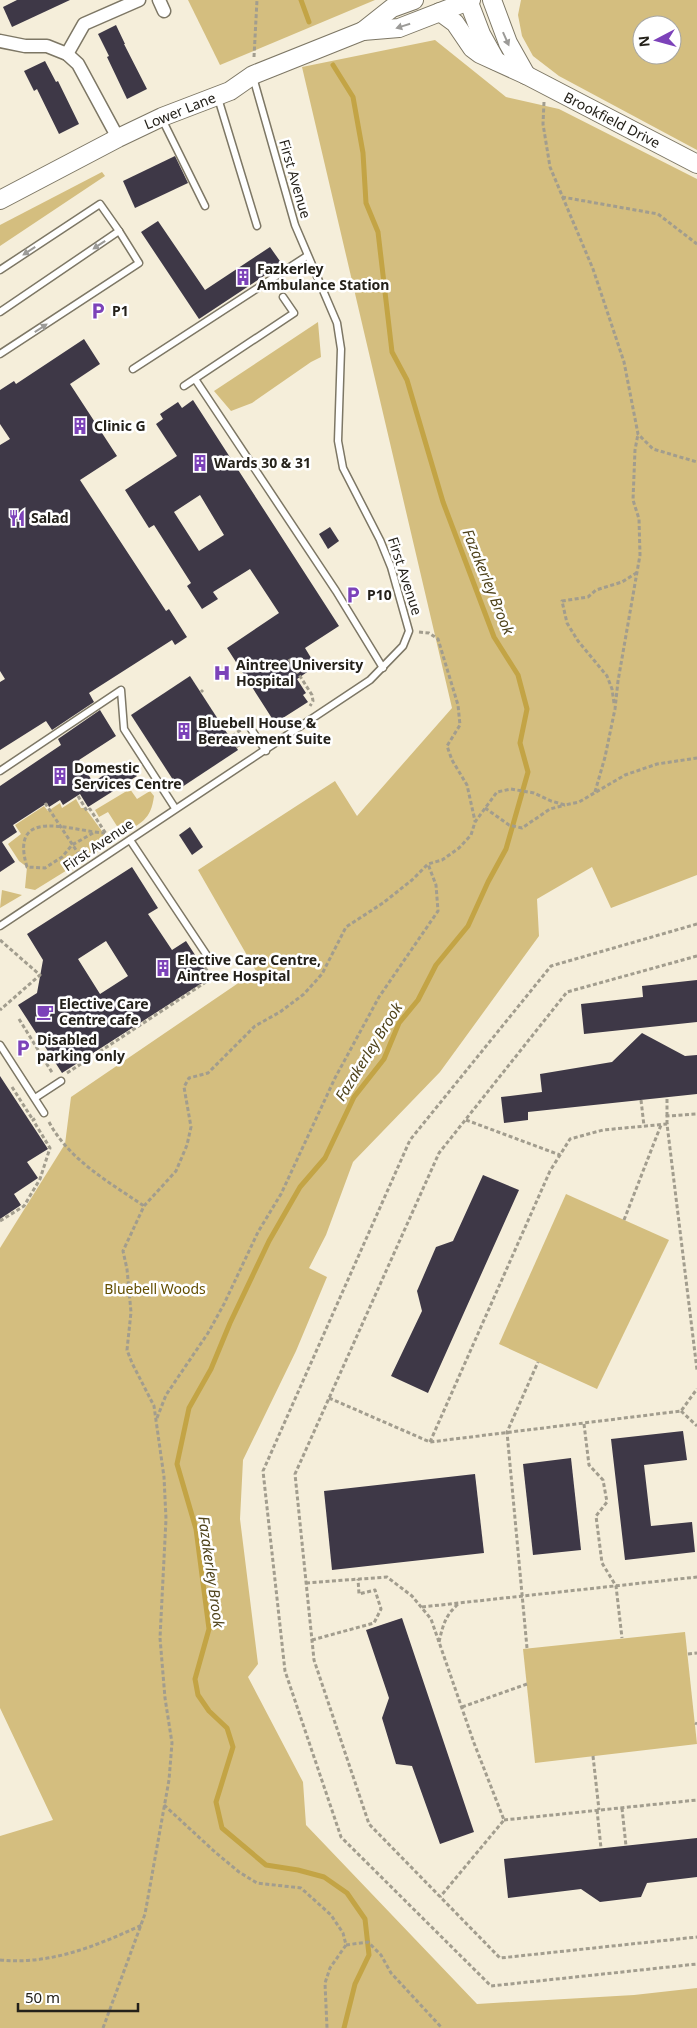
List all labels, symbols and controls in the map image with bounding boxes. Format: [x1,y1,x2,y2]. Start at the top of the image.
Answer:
north arrow [632,15,682,65]
one-way arrow [395,22,410,30]
one-way arrow [503,32,511,46]
text: N [634,35,654,48]
street label: Brookfield Drive [561,87,664,152]
street label: Lower Lane [141,88,219,134]
street label: First Avenue [275,137,316,221]
one-way arrow [92,240,105,250]
one-way arrow [23,246,36,256]
place label: Fazkerley Ambulance Station [257,259,389,294]
building icon: Fazkerley Ambulance Station [233,267,253,287]
parking icon: P1 [88,301,108,321]
place label: P1 [112,301,129,320]
one-way arrow [34,323,48,333]
building icon: Clinic G [70,416,90,436]
place label: Clinic G [94,416,146,435]
building icon: Wards 30 & 31 [190,453,210,473]
place label: Wards 30 & 31 [214,453,311,472]
restaurant icon: Salad [7,508,27,528]
place label: Salad [31,508,69,527]
water label: Fazakerley Brook [459,526,519,638]
street label: First Avenue [384,534,427,617]
parking icon: P10 [343,585,363,605]
place label: P10 [367,585,392,604]
place label: Aintree University Hospital [236,655,363,690]
hospital icon: Aintree University Hospital [212,663,232,683]
place label: Bluebell House & Bereavement Suite [198,713,331,748]
building icon: Bluebell House & Bereavement Suite [174,721,194,741]
place label: Domestic Services Centre [74,758,182,793]
building icon: Domestic Services Centre [50,766,70,786]
street label: First Avenue [59,814,137,875]
place label: Elective Care Centre, Aintree Hospital [177,950,321,985]
building icon: Elective Care Centre, Aintree Hospital [153,958,173,978]
place label: Elective Care Centre cafe [59,994,149,1029]
water label: Fazakerley Brook [330,998,407,1104]
cafe icon: Elective Care Centre cafe [35,1002,55,1022]
place label: Disabled parking only [37,1030,125,1065]
parking icon: Disabled parking only [13,1038,33,1058]
park label: Bluebell Woods [104,1279,206,1298]
water label: Fazakerley Brook [194,1515,230,1629]
scale bar [18,1980,138,2012]
text: 50 m [25,1987,60,2007]

